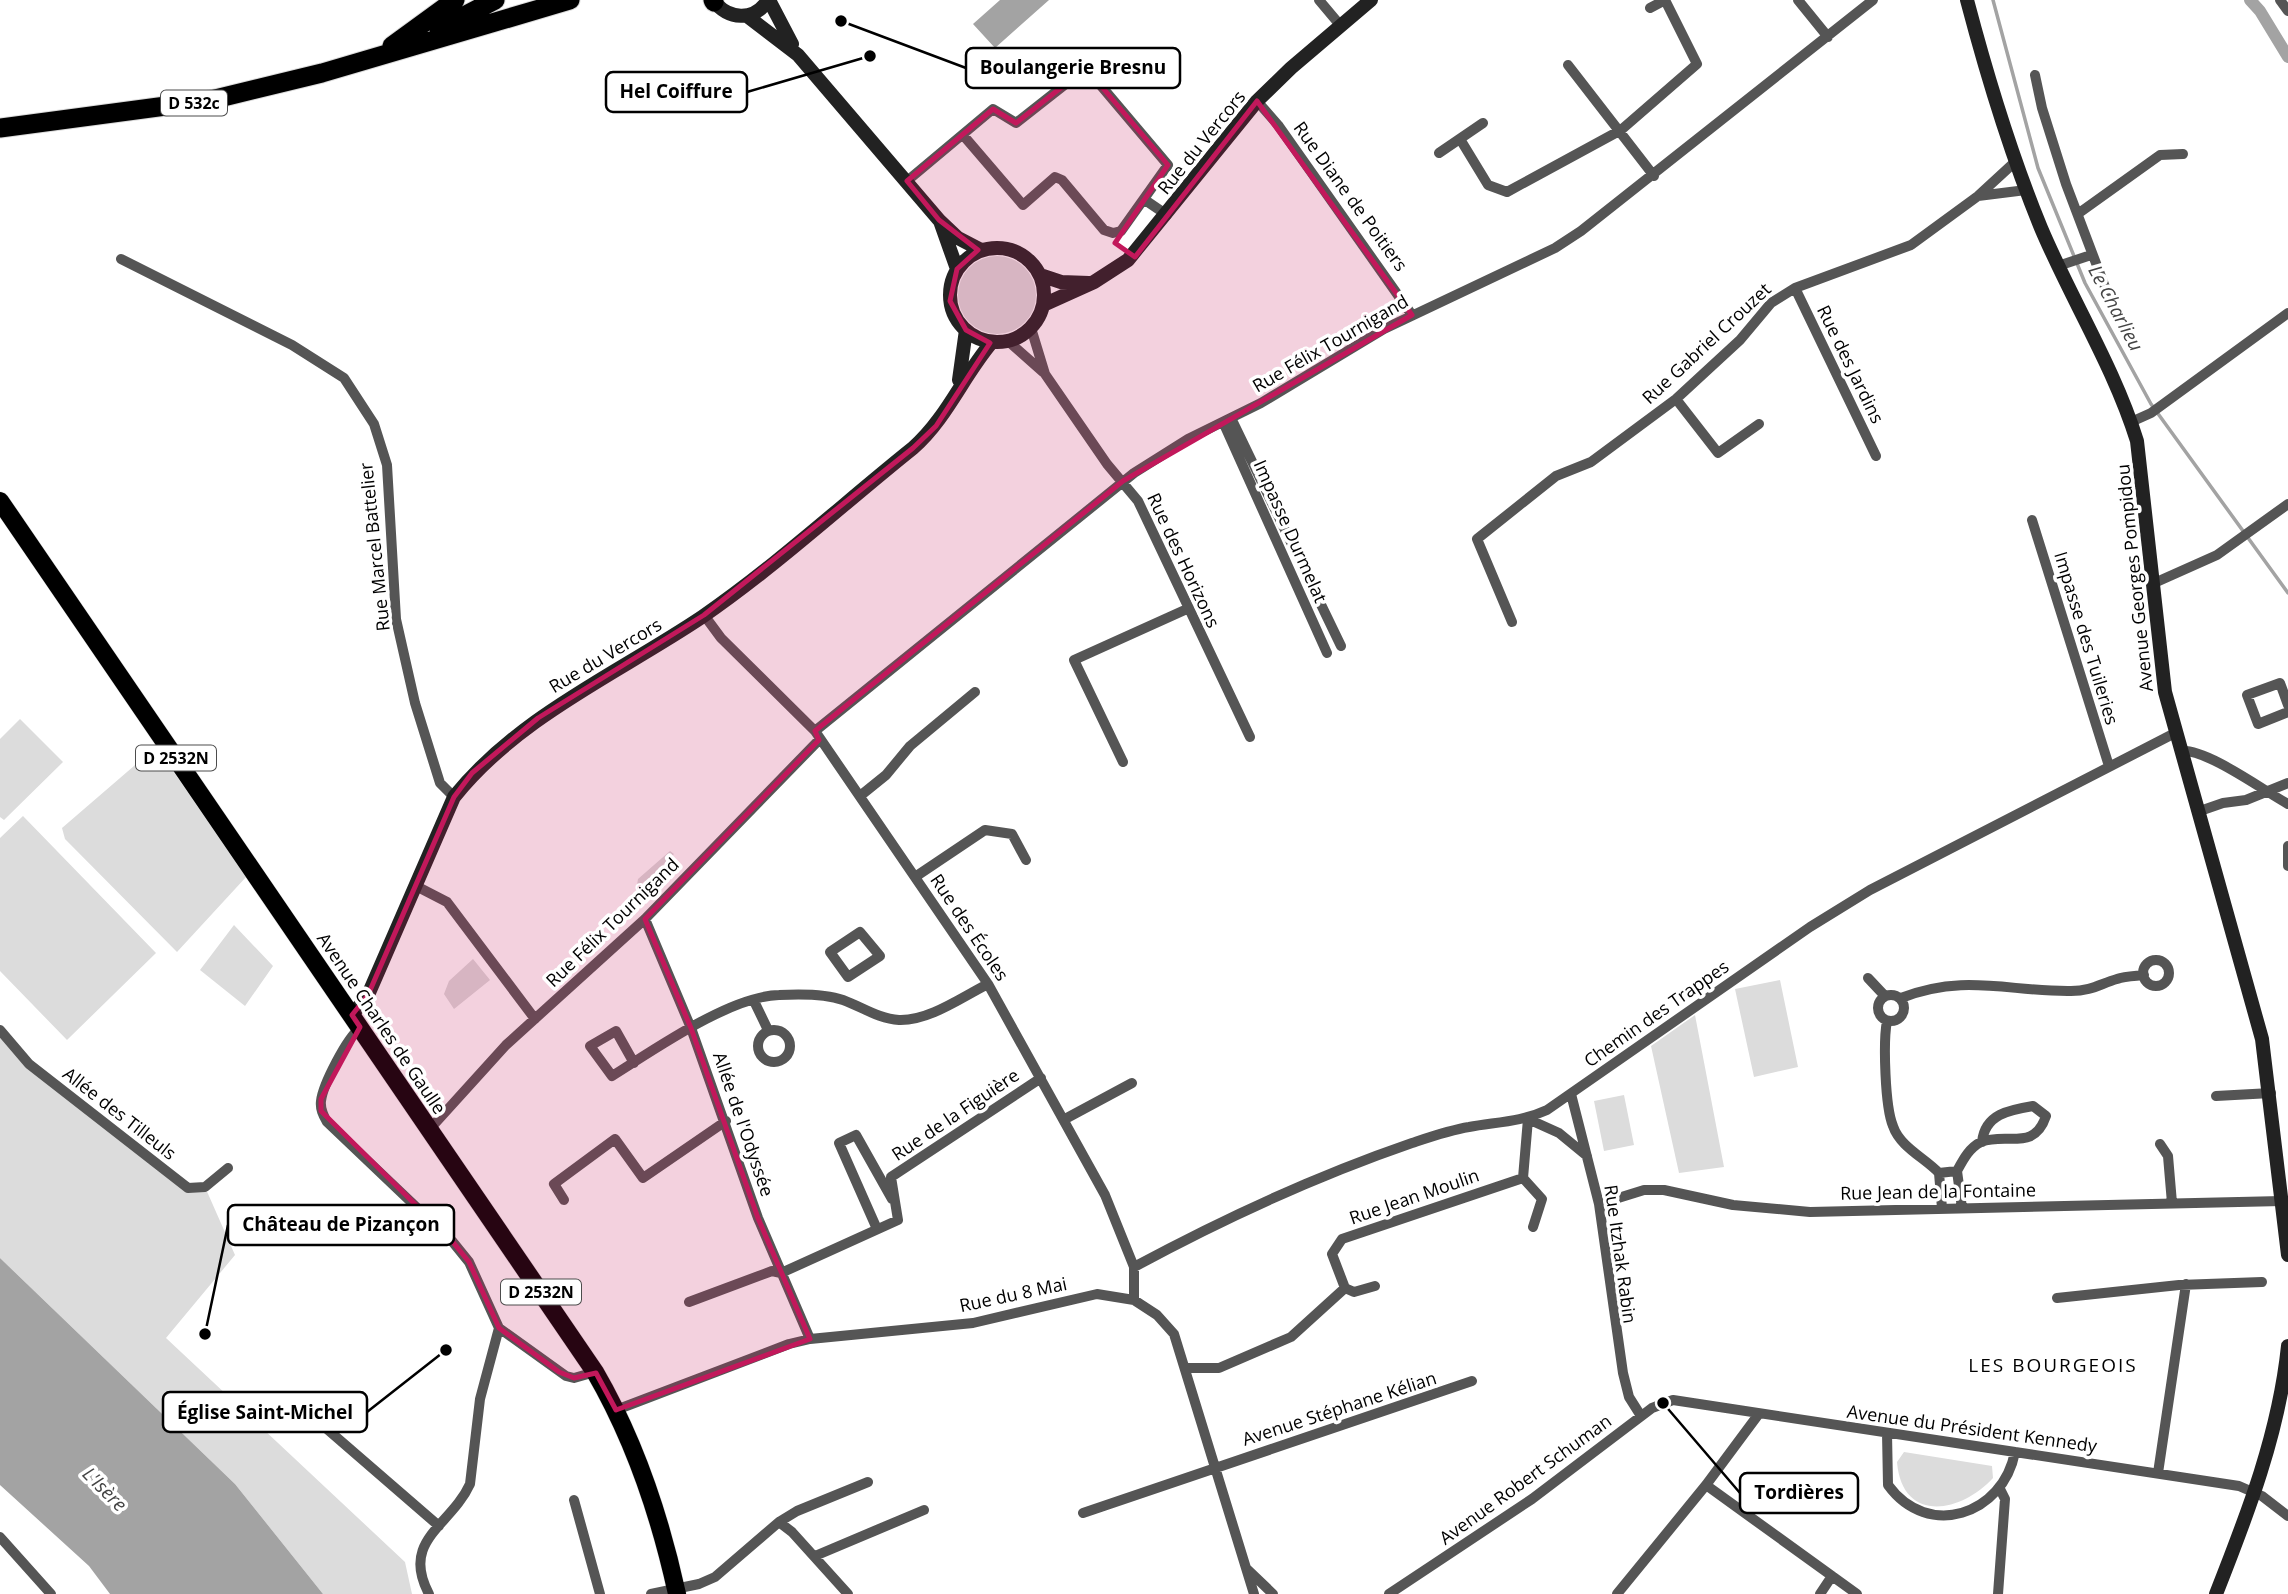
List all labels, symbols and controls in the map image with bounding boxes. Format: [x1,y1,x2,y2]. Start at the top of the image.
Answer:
callout: Boulangerie Bresnu [966,48,1180,88]
text: Boulangerie Bresnu [980,54,1166,80]
callout: Hel Coiffure [606,72,747,112]
text: Hel Coiffure [619,78,733,104]
street label: Rue du Vercors [1152,85,1250,199]
road number: D 532c [161,90,227,116]
street label: Rue Diane de Poitiers [1289,116,1413,276]
water label: Le Charlieu [2082,260,2150,356]
street label: Rue Gabriel Crouzet [1636,277,1776,409]
street label: Rue Félix Tournigand [1248,289,1412,397]
street label: Rue des Jardins [1812,301,1890,427]
street label: Impasse Durmelat [1249,456,1333,606]
street label: Rue Marcel Battelier [353,461,395,633]
street label: Avenue Georges Pompidou [2110,463,2158,693]
street label: Rue des Horizons [1142,489,1226,631]
street label: Impasse des Tuileries [2049,549,2125,727]
street label: Rue du Vercors [544,612,666,698]
road number: D 2532N [136,746,216,771]
street label: Rue Félix Tournigand [540,852,684,992]
street label: Rue des Écoles [925,869,1015,985]
street label: Avenue Charles de Gaulle [312,928,452,1118]
street label: Chemin des Trappes [1579,954,1733,1072]
street label: Allée de l'Odyssée [708,1049,780,1199]
street label: Allée des Tilleuls [58,1061,182,1165]
street label: Rue de la Figuière [887,1062,1023,1166]
street label: Rue Jean Moulin [1346,1163,1482,1229]
street label: Rue Jean de la Fontaine [1840,1177,2036,1205]
street label: Rue Itzhak Rabin [1599,1183,1643,1325]
callout: Château de Pizançon [228,1205,454,1245]
text: Château de Pizançon [242,1211,440,1237]
street label: Rue du 8 Mai [957,1271,1069,1317]
road number: D 2532N [501,1280,581,1304]
district label: LES BOURGEOIS [1968,1352,2138,1378]
street label: Avenue Stéphane Kélian [1239,1365,1439,1451]
callout: Église Saint-Michel [163,1392,367,1432]
text: Église Saint-Michel [177,1399,353,1425]
street label: Avenue du Président Kennedy [1846,1399,2099,1458]
street label: Avenue Robert Schuman [1434,1408,1616,1550]
water label: L'Isère [77,1461,133,1517]
callout: Tordières [1740,1473,1858,1513]
text: Tordières [1754,1479,1844,1505]

